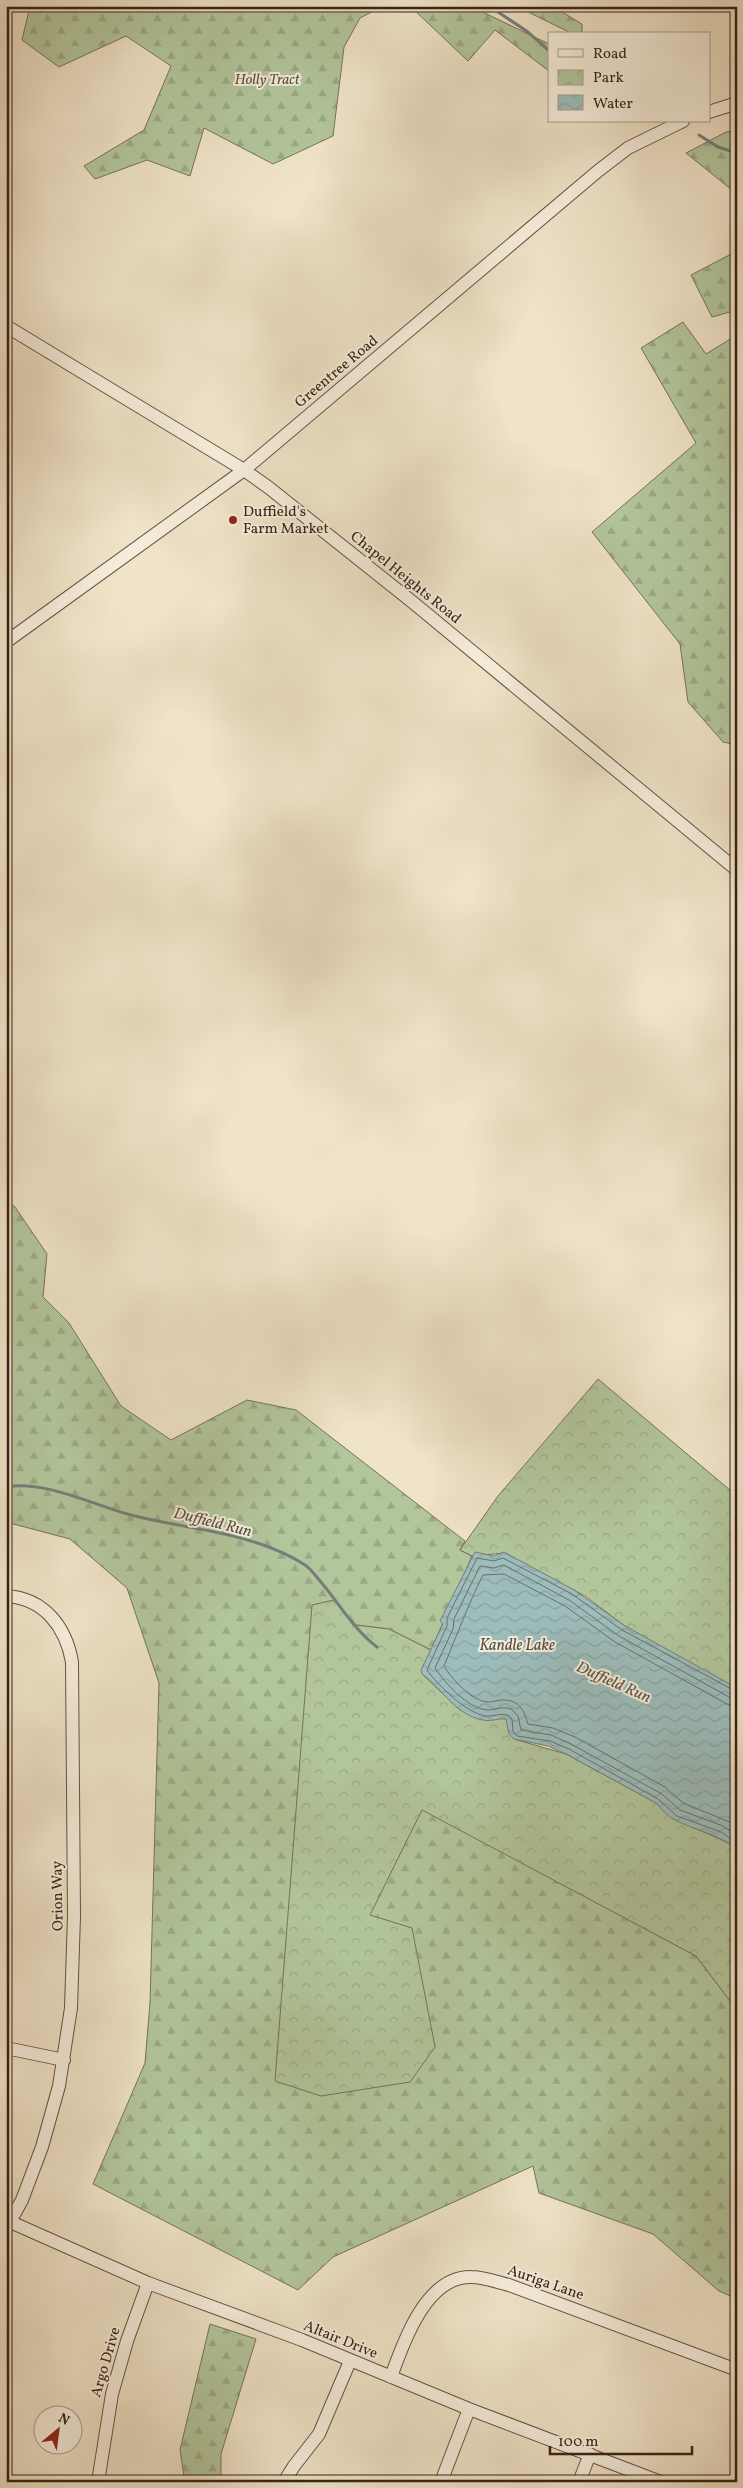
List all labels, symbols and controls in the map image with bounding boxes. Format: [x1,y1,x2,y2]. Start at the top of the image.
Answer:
legend [548,32,710,122]
text: Road [593,44,627,65]
text: Park [593,68,624,89]
park label: Holly Tract [234,70,301,91]
text: Water [593,94,633,115]
street label: Greentree Road [291,331,383,413]
place label: Duffield's Farm Market [243,502,329,540]
marker: Duffield's Farm Market [227,514,239,526]
street label: Chapel Heights Road [345,527,465,630]
water label: Duffield Run [171,1503,254,1543]
water label: Kandle Lake [479,1635,555,1657]
water label: Duffield Run [572,1657,654,1709]
street label: Orion Way [47,1861,70,1931]
street label: Auriga Lane [504,2261,587,2306]
street label: Altair Drive [300,2316,381,2365]
street label: Argo Drive [86,2325,126,2400]
north arrow [32,2406,82,2456]
text: N [55,2409,73,2431]
scale bar [550,2423,693,2455]
text: 100 m [558,2432,598,2453]

